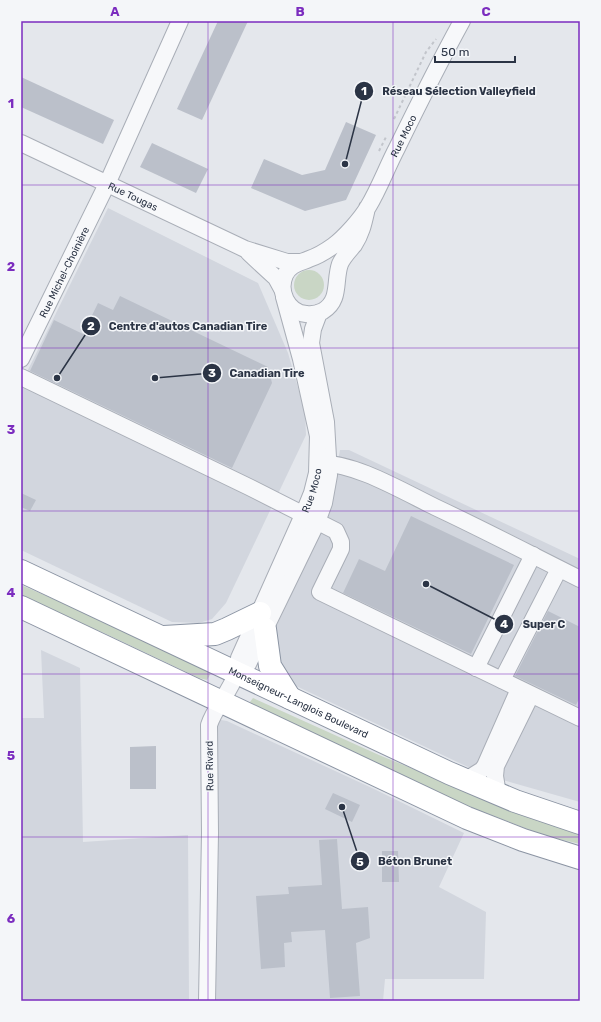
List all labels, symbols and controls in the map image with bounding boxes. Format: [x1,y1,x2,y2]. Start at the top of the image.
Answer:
text: A [110,4,120,19]
text: B [295,4,305,19]
text: C [481,4,491,19]
scale bar [435,38,515,64]
text: 50 m [441,45,469,59]
callout: Réseau Sélection Valleyfield [354,79,544,102]
text: 1 [361,84,367,98]
text: Réseau Sélection Valleyfield [382,85,536,98]
text: 1 [8,96,14,111]
street label: Rue Moco [388,113,419,159]
street label: Rue Tougas [106,180,159,214]
street label: Rue Michel-Choinière [37,225,92,320]
text: 2 [7,259,15,274]
callout: Centre d'autos Canadian Tire [81,314,275,337]
text: 2 [87,319,95,333]
text: Centre d'autos Canadian Tire [109,320,268,333]
callout: Canadian Tire [202,362,313,385]
text: 3 [208,366,216,380]
text: Canadian Tire [230,367,305,380]
text: 3 [7,422,16,437]
street label: Rue Moco [300,468,324,515]
text: 4 [7,585,16,600]
callout: Super C [494,612,573,635]
text: 4 [500,617,508,631]
text: Super C [523,618,566,631]
street label: Monseigneur-Langlois Boulevard [226,665,370,741]
street label: Rue Rivard [204,741,216,791]
text: 5 [7,748,15,763]
callout: Béton Brunet [350,850,460,873]
text: 5 [356,855,364,869]
text: Béton Brunet [378,855,452,868]
text: 6 [7,911,16,926]

